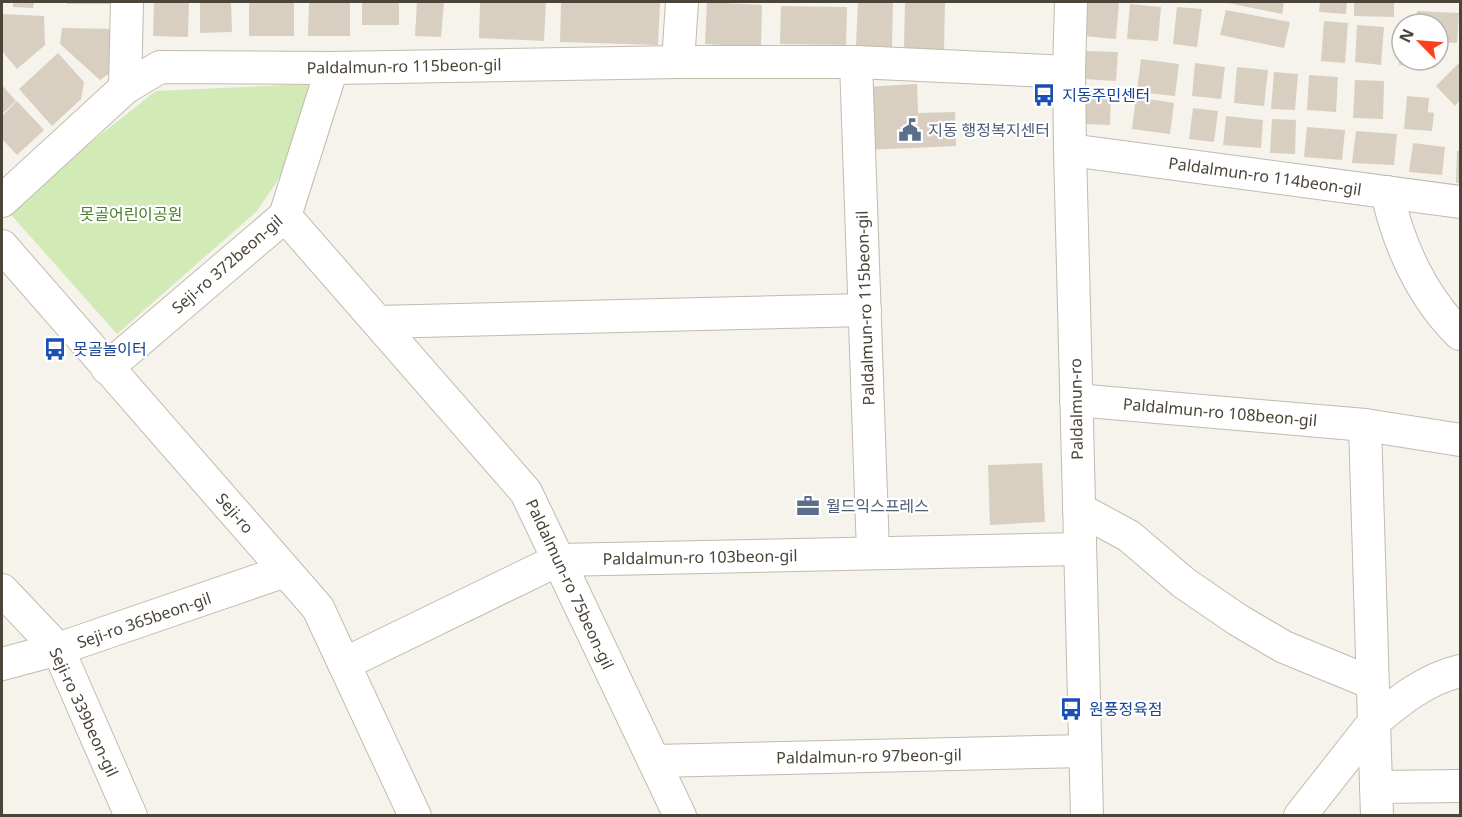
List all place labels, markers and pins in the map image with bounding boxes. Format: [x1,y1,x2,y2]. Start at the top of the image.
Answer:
bus stop icon: 지동주민센터 [1031,82,1057,108]
place label: 지동주민센터 [1062,84,1150,106]
public building icon: 지동 행정복지센터 [897,117,923,143]
place label: 지동 행정복지센터 [928,119,1050,141]
bus stop icon: 못골놀이터 [42,336,68,362]
place label: 못골놀이터 [73,338,147,360]
office icon: 월드익스프레스 [795,493,821,519]
place label: 월드익스프레스 [826,495,929,517]
bus stop icon: 원풍정육점 [1058,696,1084,722]
place label: 원풍정육점 [1089,698,1163,720]

